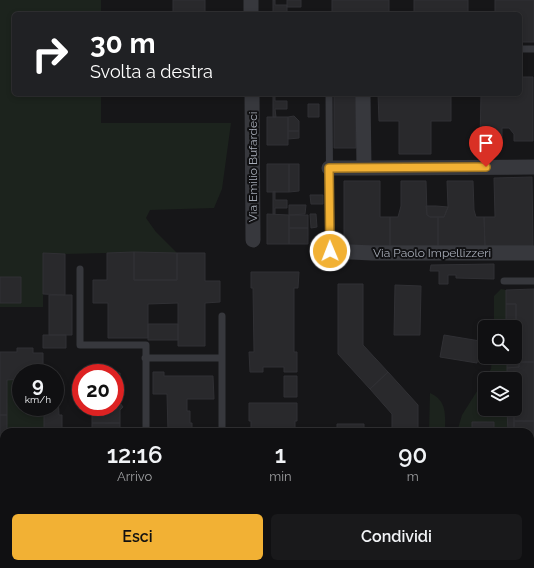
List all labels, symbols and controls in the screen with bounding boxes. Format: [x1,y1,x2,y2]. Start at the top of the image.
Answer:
text: 30 m [90,27,156,60]
icon: right [24,28,76,80]
text: Svolta a destra [90,61,213,82]
street label: Via Emilio Bufardeci [246,112,260,222]
pin [469,126,503,167]
icon: arrive [475,132,497,154]
position arrow [309,230,351,272]
street label: Via Paolo Impellizzeri [373,246,491,260]
map controls [478,320,522,416]
button: search [478,320,522,364]
speed limit sign: 20 [72,364,124,416]
button: layers [478,372,522,416]
text: 9 [32,373,44,397]
text: km/h [25,394,51,405]
text: 12:16 [107,440,162,469]
text: 1 [275,440,286,469]
text: 90 [398,440,427,469]
text: Arrivo [117,469,152,484]
text: min [269,469,292,484]
text: m [407,469,419,484]
button: Esci [12,514,263,560]
button: Condividi [271,514,522,560]

